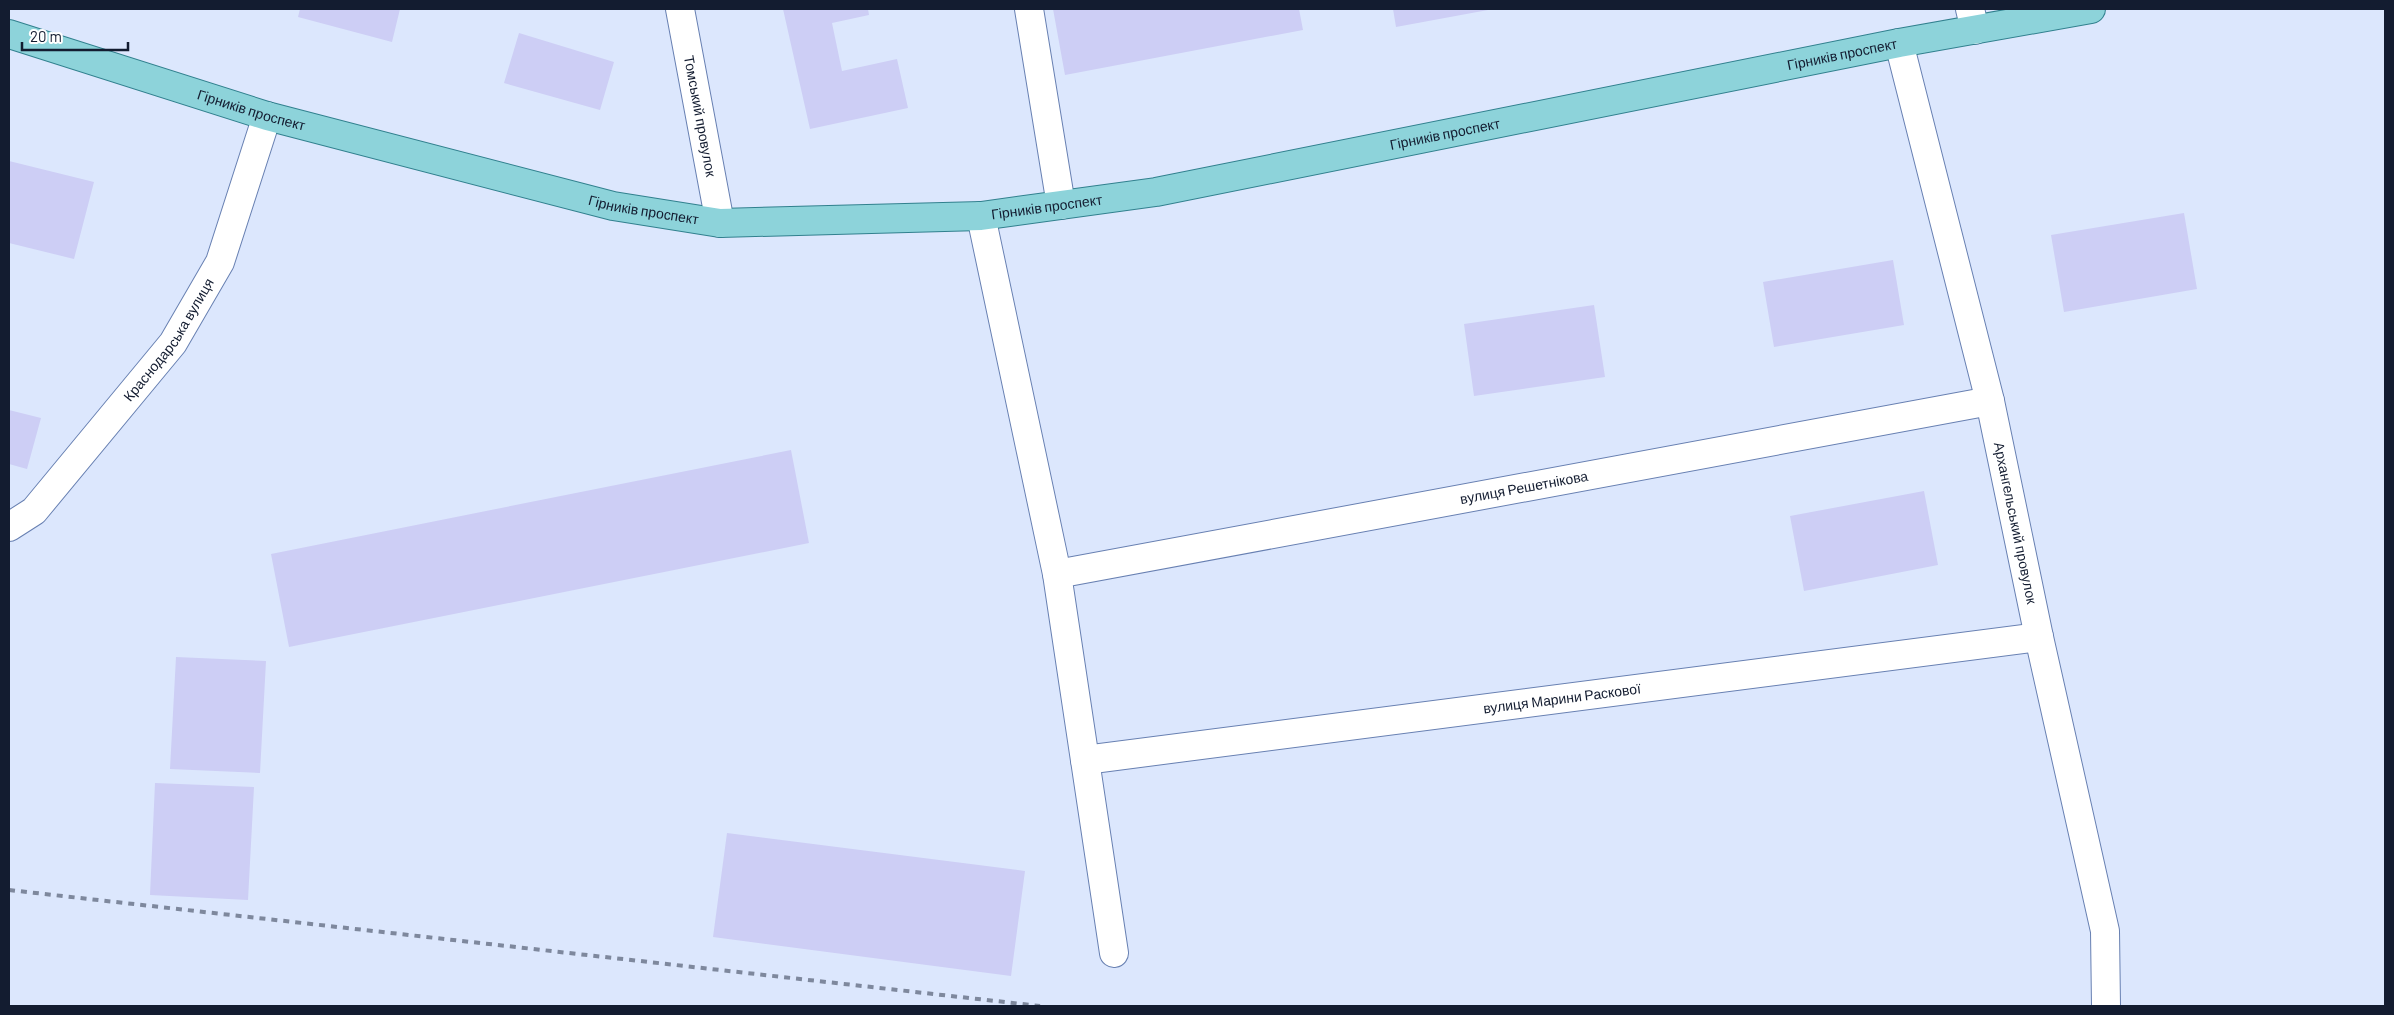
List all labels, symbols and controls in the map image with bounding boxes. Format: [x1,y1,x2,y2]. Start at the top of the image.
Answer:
scale bar [22,20,129,52]
text: 20 m [30,27,62,45]
street label: Гірників проспект [1785,34,1899,73]
street label: Томський провулок [681,54,720,179]
street label: Гірників проспект [195,85,308,134]
street label: Гірників проспект [1388,114,1502,153]
street label: Гірників проспект [990,190,1104,223]
street label: Гірників проспект [587,191,701,228]
street label: Краснодарська вулиця [120,275,217,404]
street label: Архангельський провулок [1991,440,2041,606]
street label: вулиця Решетнікова [1459,467,1590,507]
street label: вулиця Марини Раскової [1482,679,1642,717]

